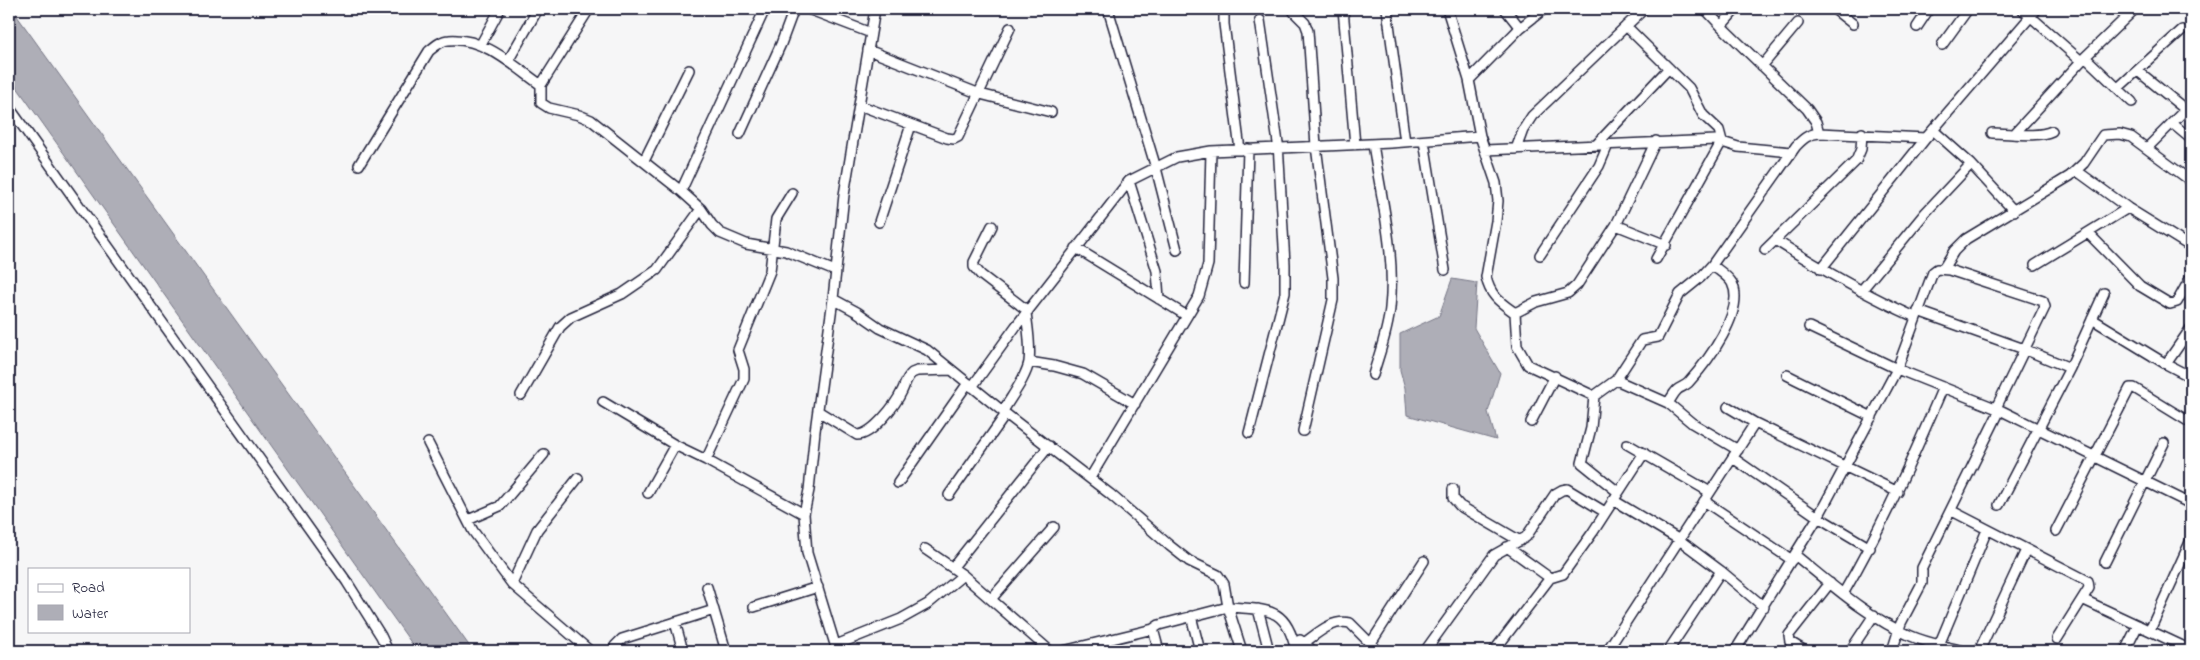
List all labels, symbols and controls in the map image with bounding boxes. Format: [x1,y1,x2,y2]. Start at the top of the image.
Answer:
legend [28,568,190,632]
text: Road [72,577,105,599]
text: Water [72,603,108,625]

